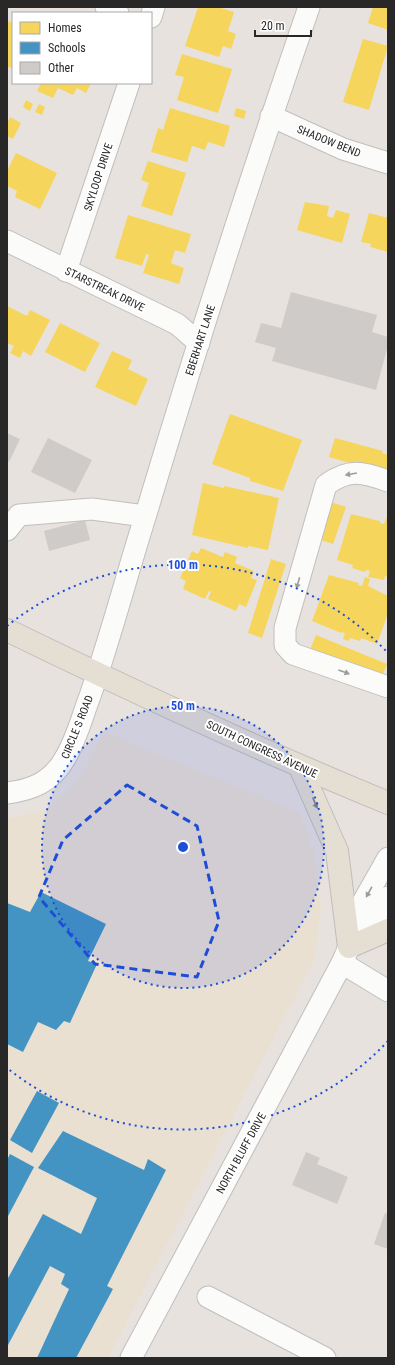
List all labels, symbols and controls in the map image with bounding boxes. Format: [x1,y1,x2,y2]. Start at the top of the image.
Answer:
legend [12,12,152,84]
scale bar [255,12,311,38]
text: 20 m [261,19,285,33]
text: Homes [48,21,82,35]
text: Schools [48,41,86,55]
text: Other [48,61,74,75]
street label: SHADOW BEND [295,123,362,160]
street label: SKYLOOP DRIVE [81,141,116,213]
street label: STARSTREAK DRIVE [63,264,147,315]
street label: EBERHART LANE [183,303,218,377]
one-way arrow [344,471,357,477]
text: 100 m [168,558,198,572]
one-way arrow [295,577,301,589]
one-way arrow [338,669,350,675]
street label: CIRCLE S ROAD [59,693,96,761]
text: 50 m [171,699,195,713]
street label: SOUTH CONGRESS AVENUE [204,718,320,781]
one-way arrow [313,797,319,809]
centre of rings [176,840,190,854]
one-way arrow [365,886,372,898]
street label: NORTH BLUFF DRIVE [214,1110,269,1196]

